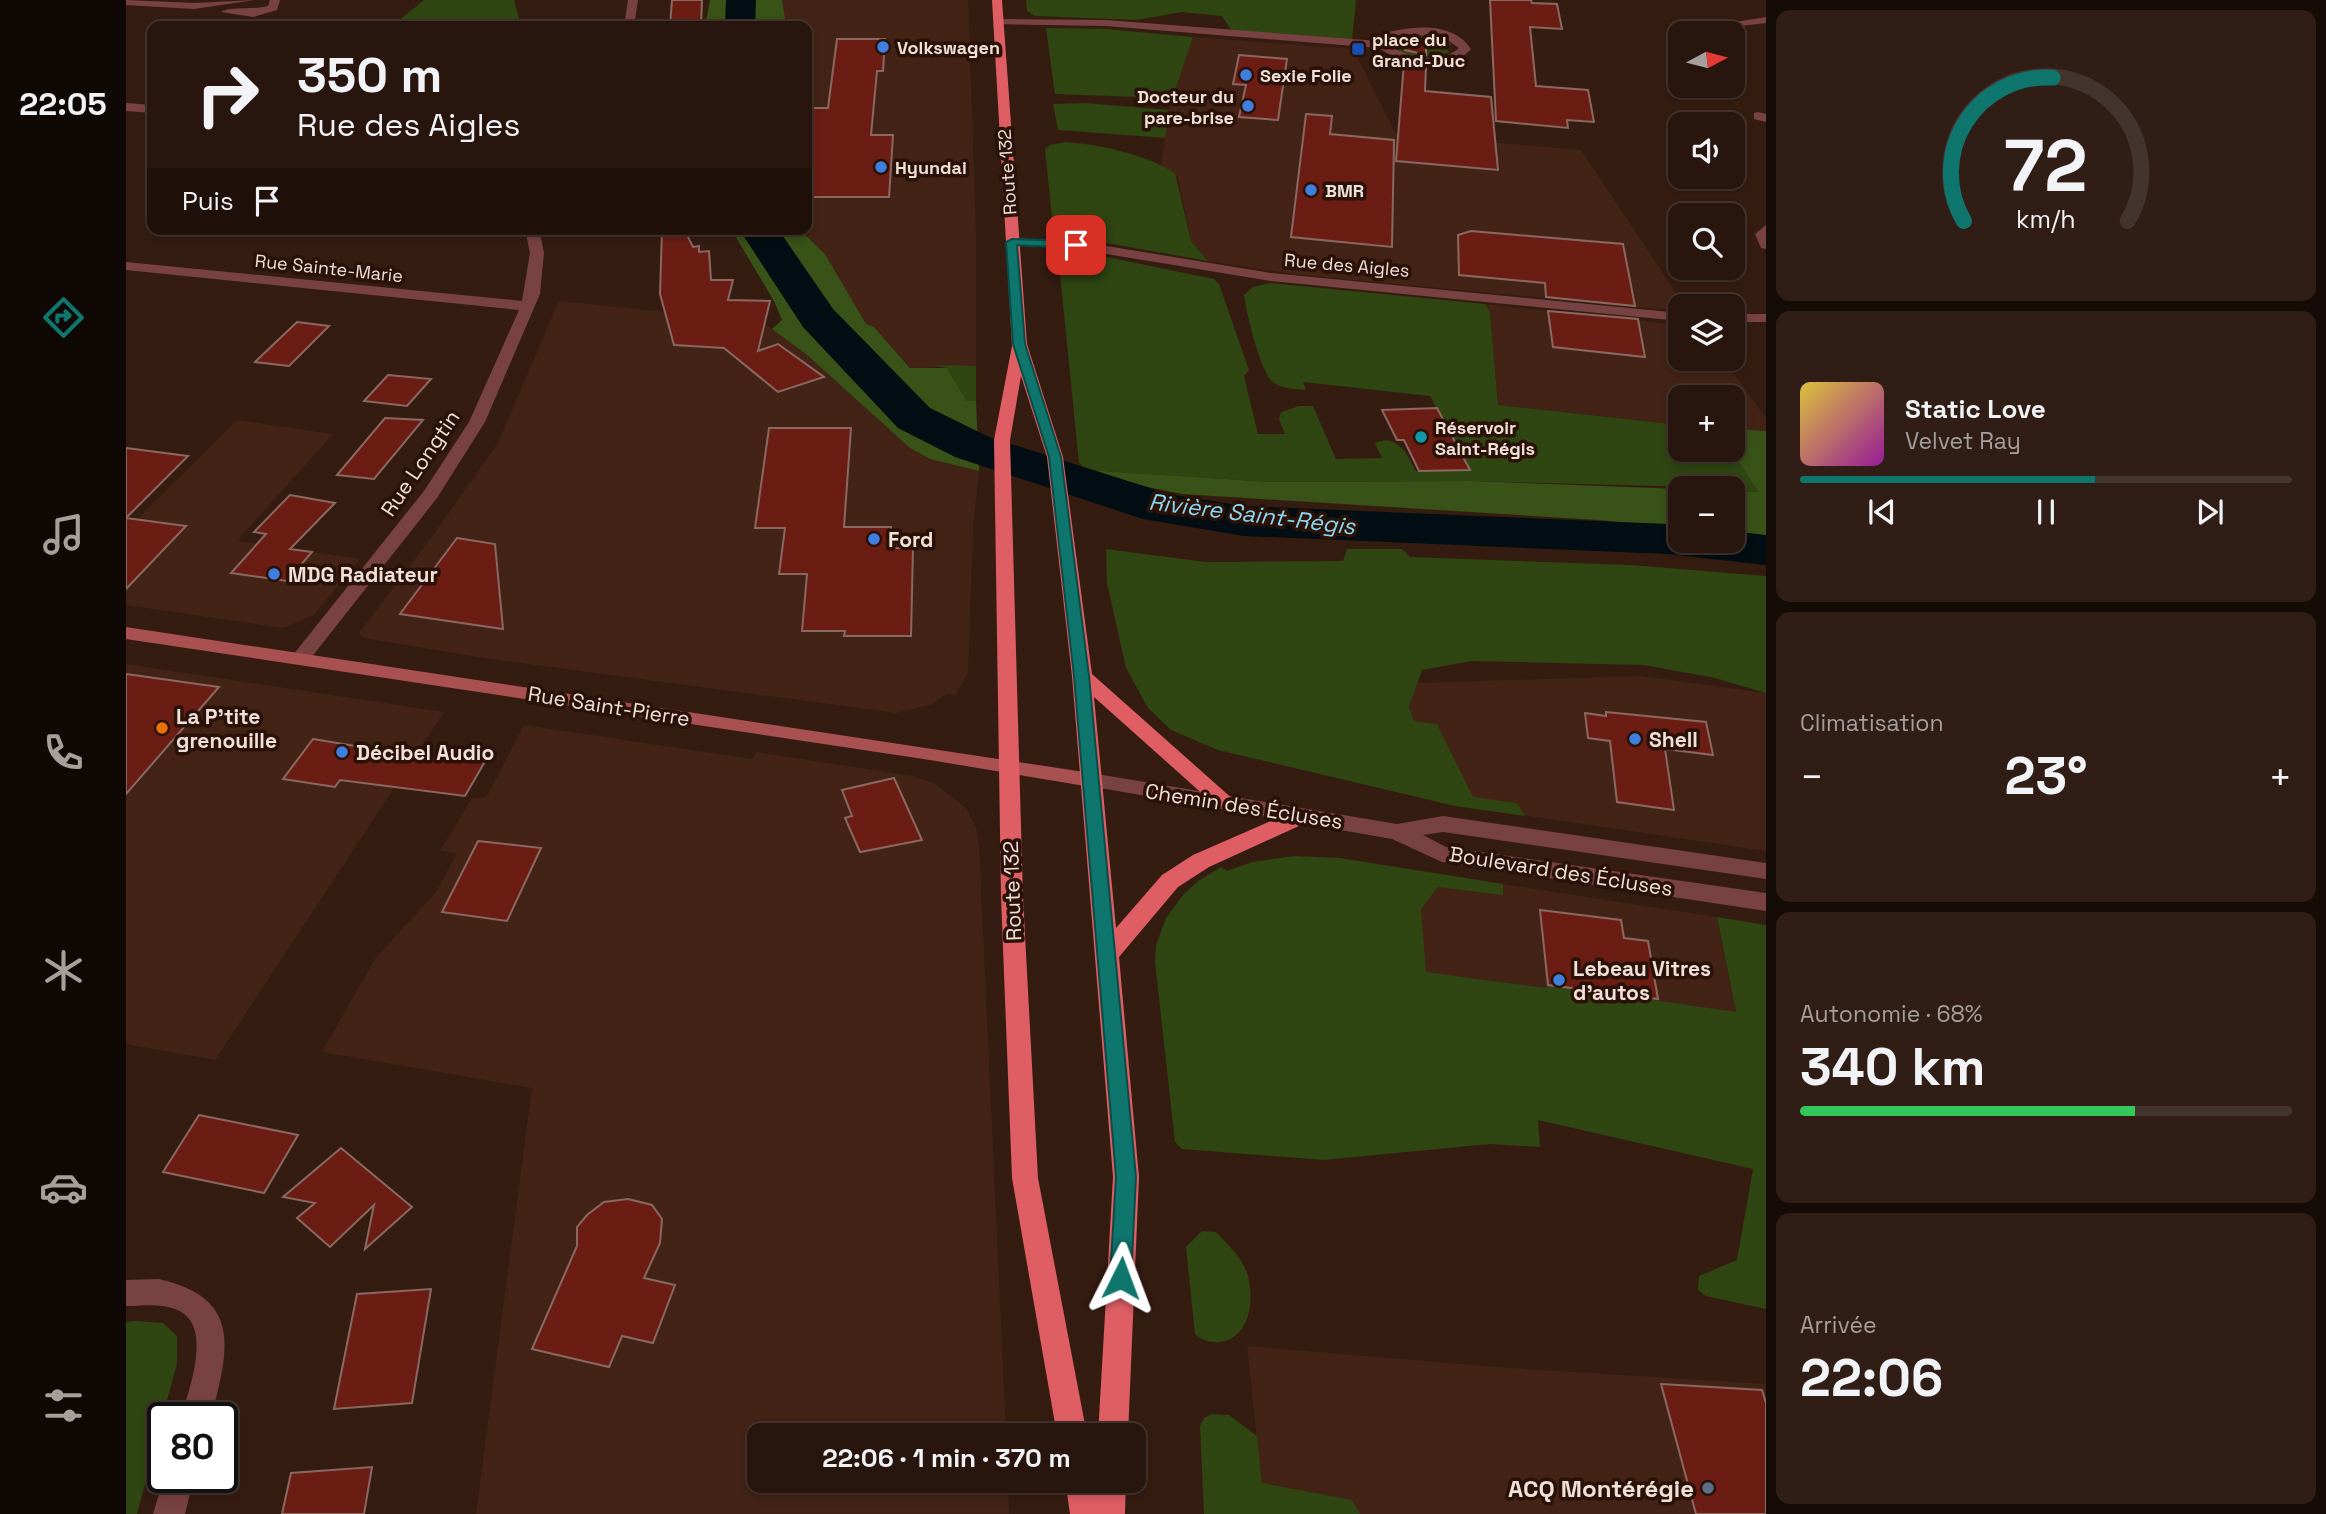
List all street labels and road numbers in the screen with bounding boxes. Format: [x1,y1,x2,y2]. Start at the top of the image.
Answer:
street label: Route 132 [993,128,1021,216]
street label: Rue des Aigles [1283,248,1411,282]
street label: Rue Sainte-Marie [254,249,404,287]
street label: Rue Longtin [375,405,465,521]
street label: Rue Saint-Pierre [526,680,692,732]
street label: Chemin des Écluses [1143,777,1345,835]
street label: Route 132 [997,840,1027,942]
street label: Boulevard des Écluses [1447,840,1675,902]

